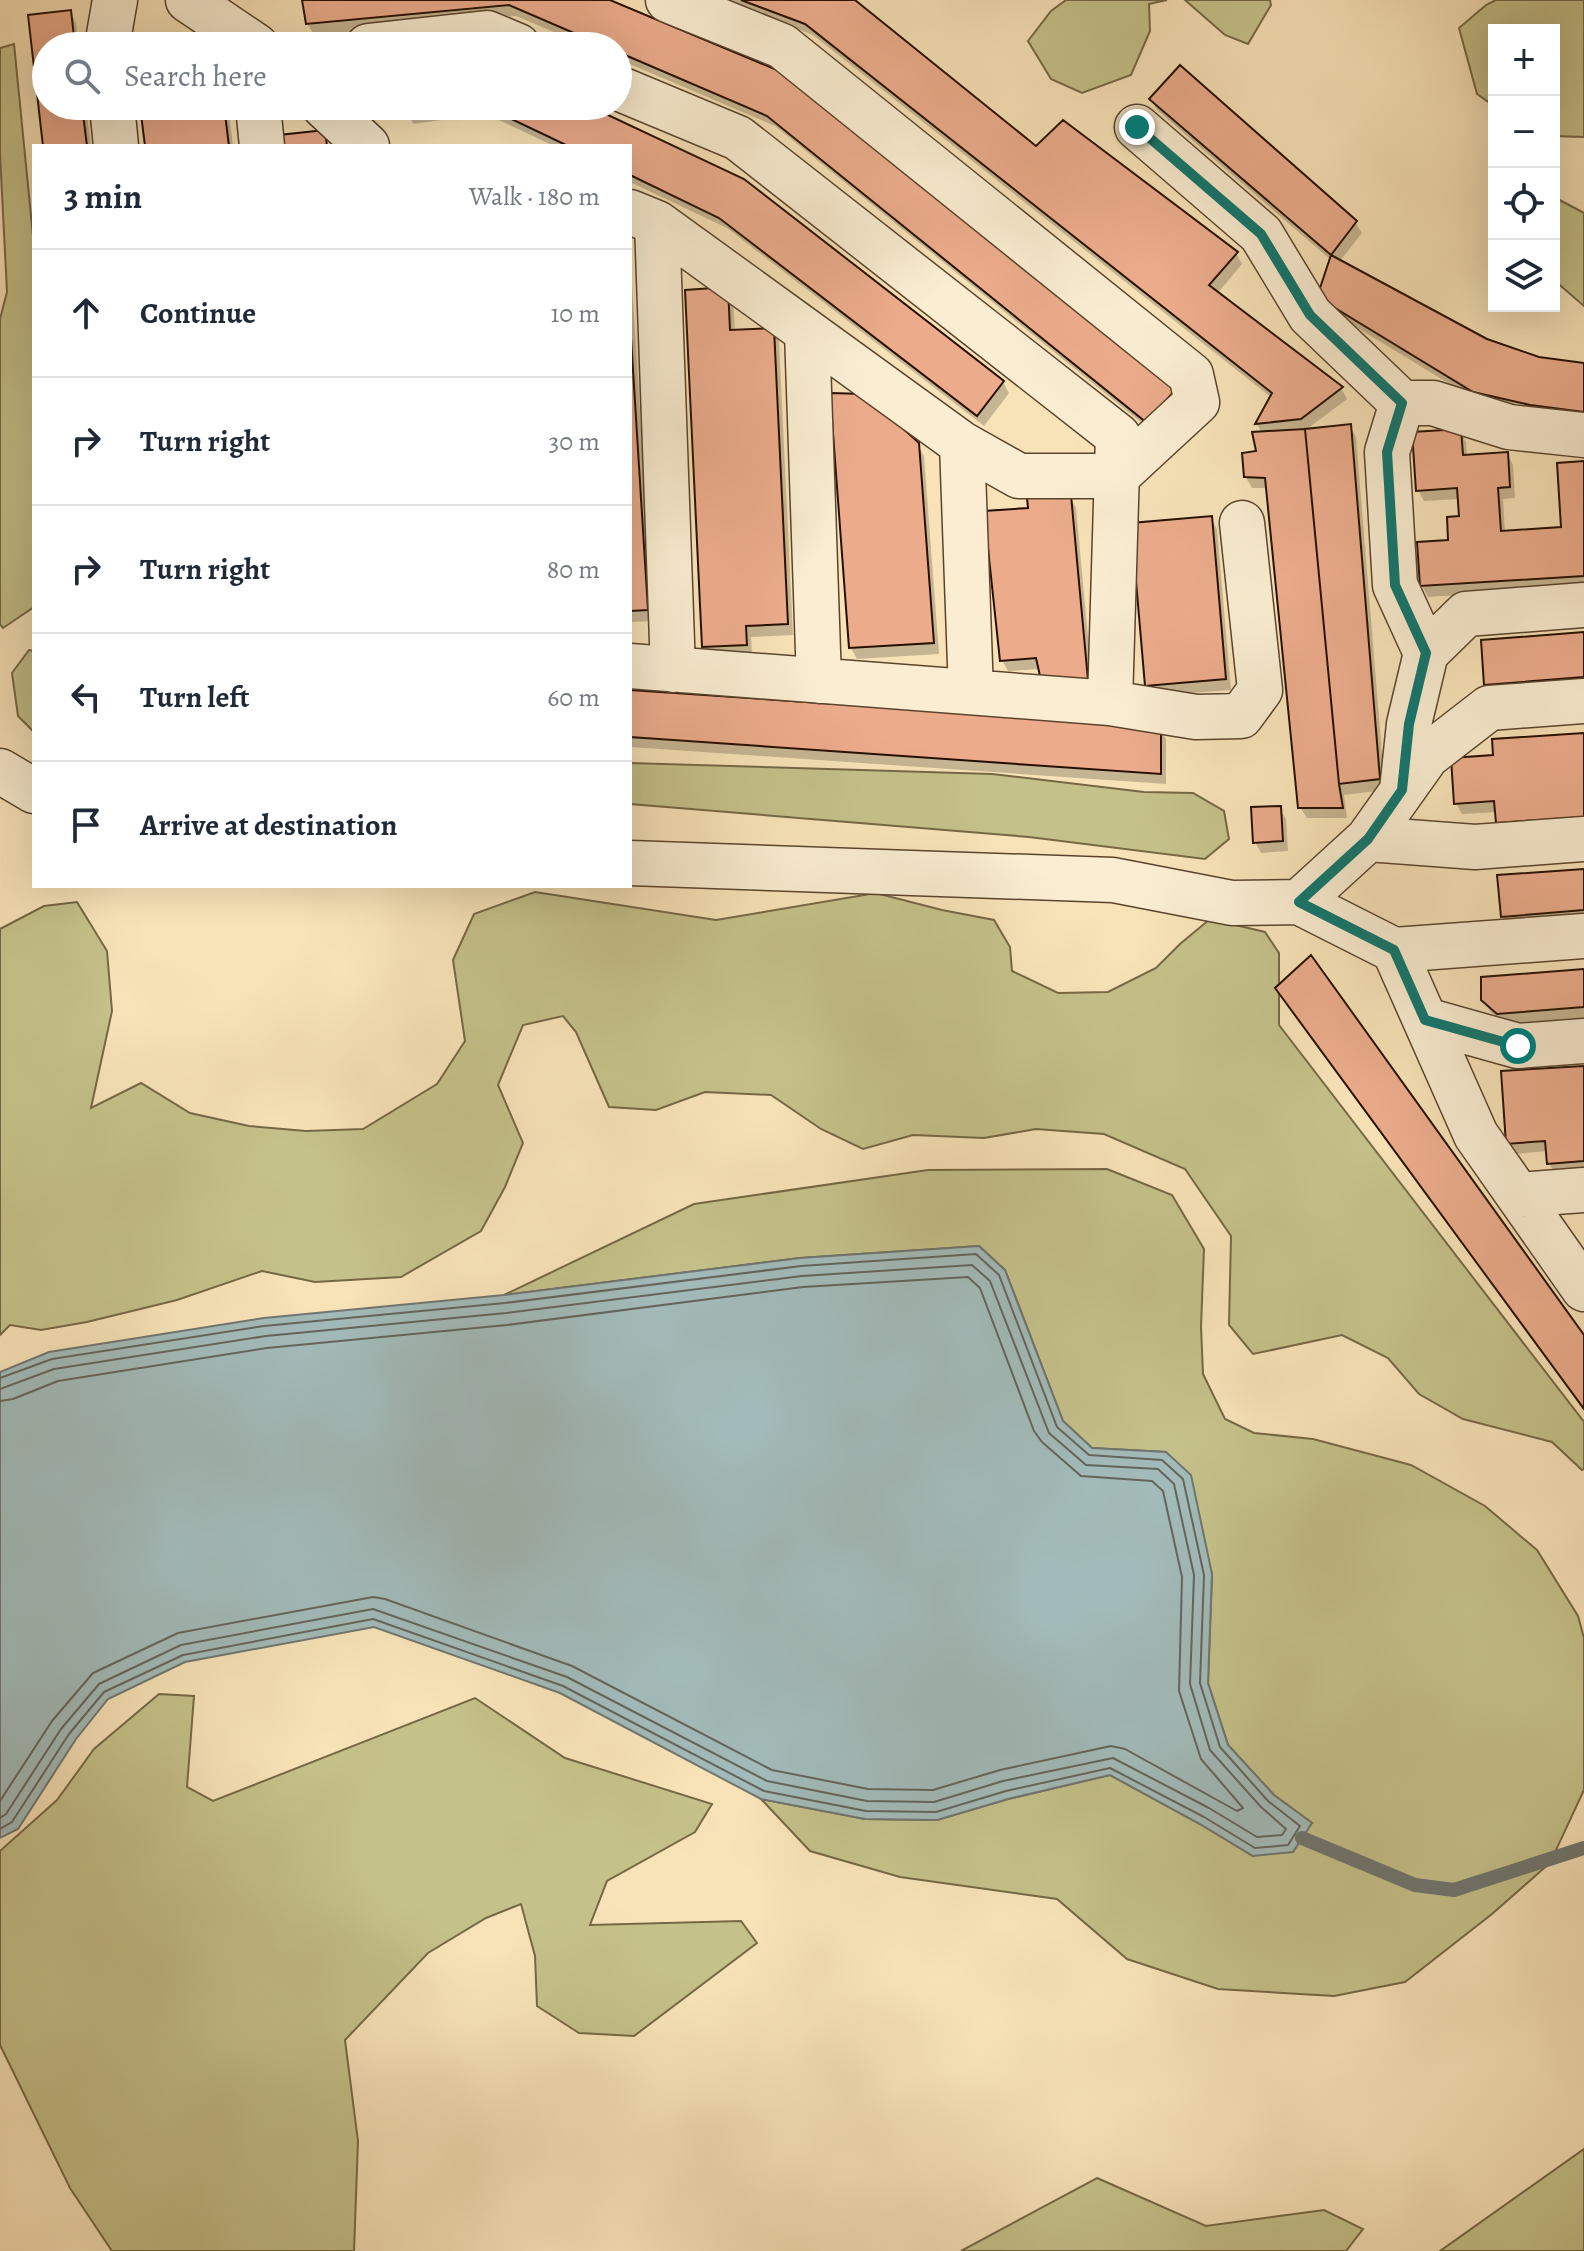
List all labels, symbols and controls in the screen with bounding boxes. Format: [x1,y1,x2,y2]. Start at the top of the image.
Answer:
map controls [1488,24,1560,312]
button: + [1488,24,1560,96]
search box [32,32,632,120]
icon: search [60,54,104,98]
text: Search here [124,56,267,96]
button: − [1488,96,1560,168]
route end [1119,109,1155,145]
button: locate [1488,168,1560,240]
text: 3 min [64,173,142,220]
text: Walk · 180 m [469,179,600,214]
button: layers [1488,240,1560,312]
icon: ahead [64,291,108,335]
text: Continue [140,293,256,333]
text: 10 m [550,296,600,331]
icon: right [64,419,108,463]
text: Turn right [140,421,270,461]
text: 30 m [549,424,600,459]
icon: right [64,547,108,591]
text: Turn right [140,549,270,589]
text: 80 m [547,552,600,587]
icon: left [64,675,108,719]
text: Turn left [140,677,249,717]
text: 60 m [547,680,600,715]
icon: arrive [64,803,108,847]
text: Arrive at destination [140,805,397,845]
route start [1500,1028,1536,1064]

